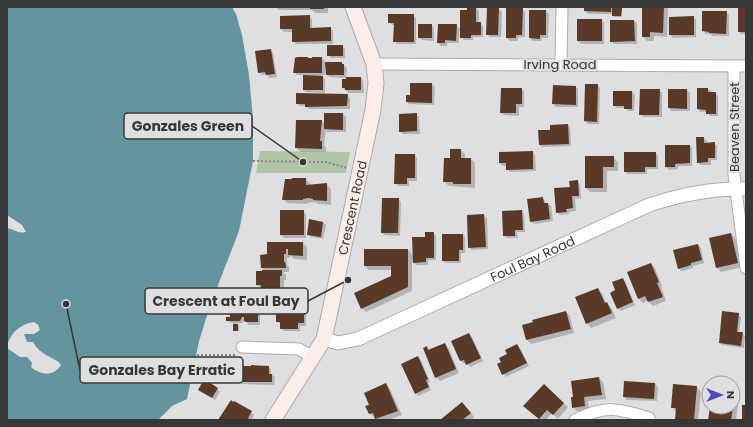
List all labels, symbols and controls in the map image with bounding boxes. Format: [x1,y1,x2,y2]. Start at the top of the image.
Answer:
street label: Irving Road [524,55,596,74]
street label: Beaven Street [725,82,744,172]
callout: Gonzales Green [124,113,252,139]
text: Gonzales Green [132,116,244,136]
street label: Crescent Road [333,159,372,257]
street label: Foul Bay Road [487,231,578,287]
callout: Crescent at Foul Bay [145,288,308,314]
text: Crescent at Foul Bay [152,291,300,311]
callout: Gonzales Bay Erratic [80,357,243,383]
text: Gonzales Bay Erratic [89,360,236,380]
north arrow [701,375,741,415]
text: N [723,391,739,399]

